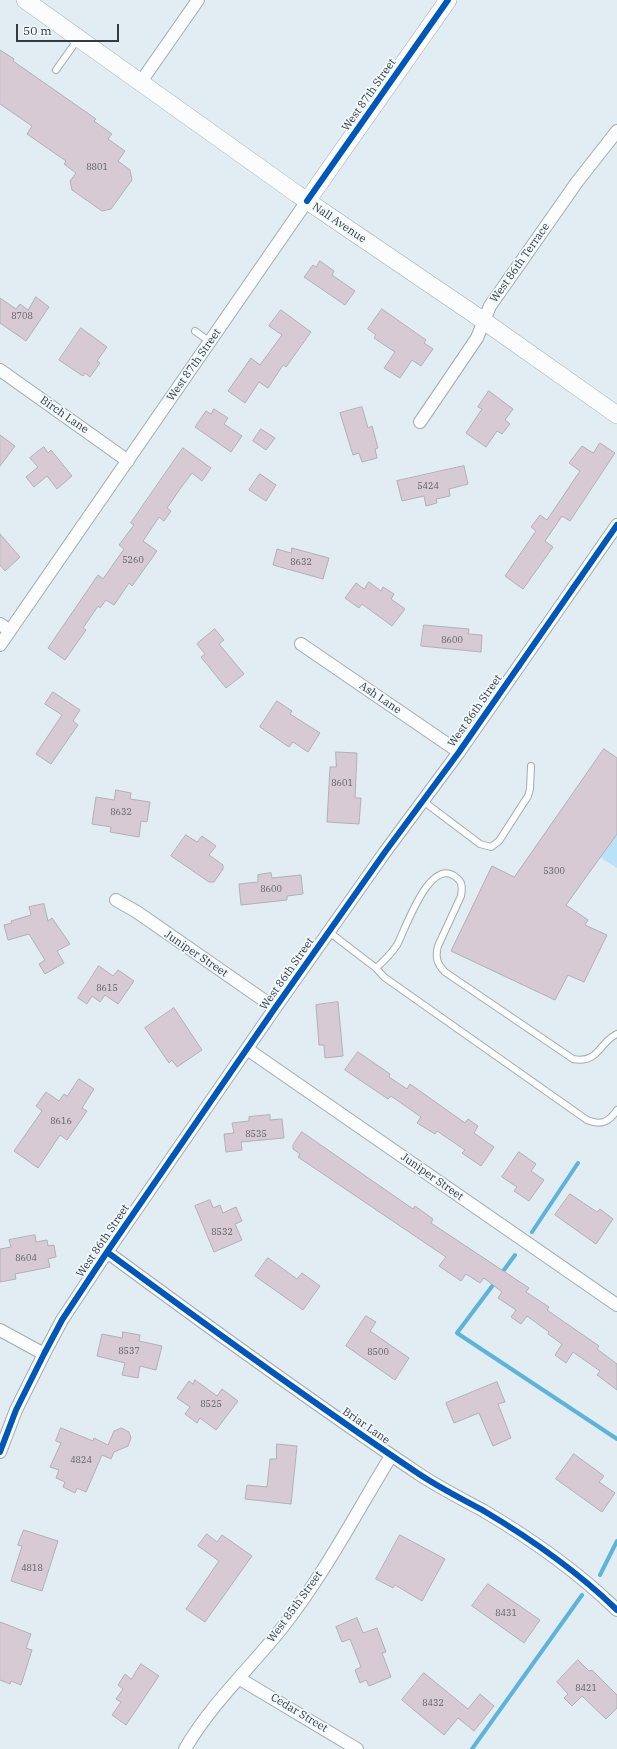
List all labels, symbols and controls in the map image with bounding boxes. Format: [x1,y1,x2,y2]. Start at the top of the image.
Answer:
scale bar [18,16,121,42]
text: 50 m [23,23,52,38]
street label: West 87th Street [339,56,399,134]
house number: 8801 [86,162,108,172]
street label: Nall Avenue [309,200,369,246]
street label: West 86th Terrace [488,221,552,305]
house number: 8708 [11,311,33,321]
street label: West 87th Street [164,326,224,404]
street label: Birch Lane [37,393,91,437]
house number: 5424 [417,481,439,491]
house number: 5260 [122,555,144,565]
house number: 8632 [290,557,312,567]
house number: 8600 [441,635,463,645]
street label: West 86th Street [445,672,505,750]
street label: Ash Lane [356,679,404,717]
house number: 8601 [331,778,353,788]
house number: 8632 [110,807,132,817]
house number: 5300 [543,866,565,876]
house number: 8600 [260,884,282,894]
street label: Juniper Street [162,928,230,980]
street label: West 86th Street [257,935,317,1013]
house number: 8615 [96,983,118,993]
house number: 8616 [50,1116,72,1126]
house number: 8535 [245,1129,267,1139]
street label: Juniper Street [398,1151,466,1203]
street label: West 86th Street [74,1202,132,1280]
house number: 8532 [211,1227,233,1237]
house number: 8604 [15,1253,37,1263]
house number: 8537 [118,1346,140,1356]
house number: 8500 [367,1347,389,1357]
house number: 8525 [200,1399,222,1409]
street label: Briar Lane [340,1405,392,1447]
house number: 4824 [70,1455,92,1465]
house number: 4818 [21,1563,43,1573]
street label: West 85th Street [265,1569,325,1645]
house number: 8431 [495,1608,517,1618]
house number: 8421 [575,1683,597,1693]
street label: Cedar Street [268,1691,330,1735]
house number: 8432 [422,1698,444,1708]

